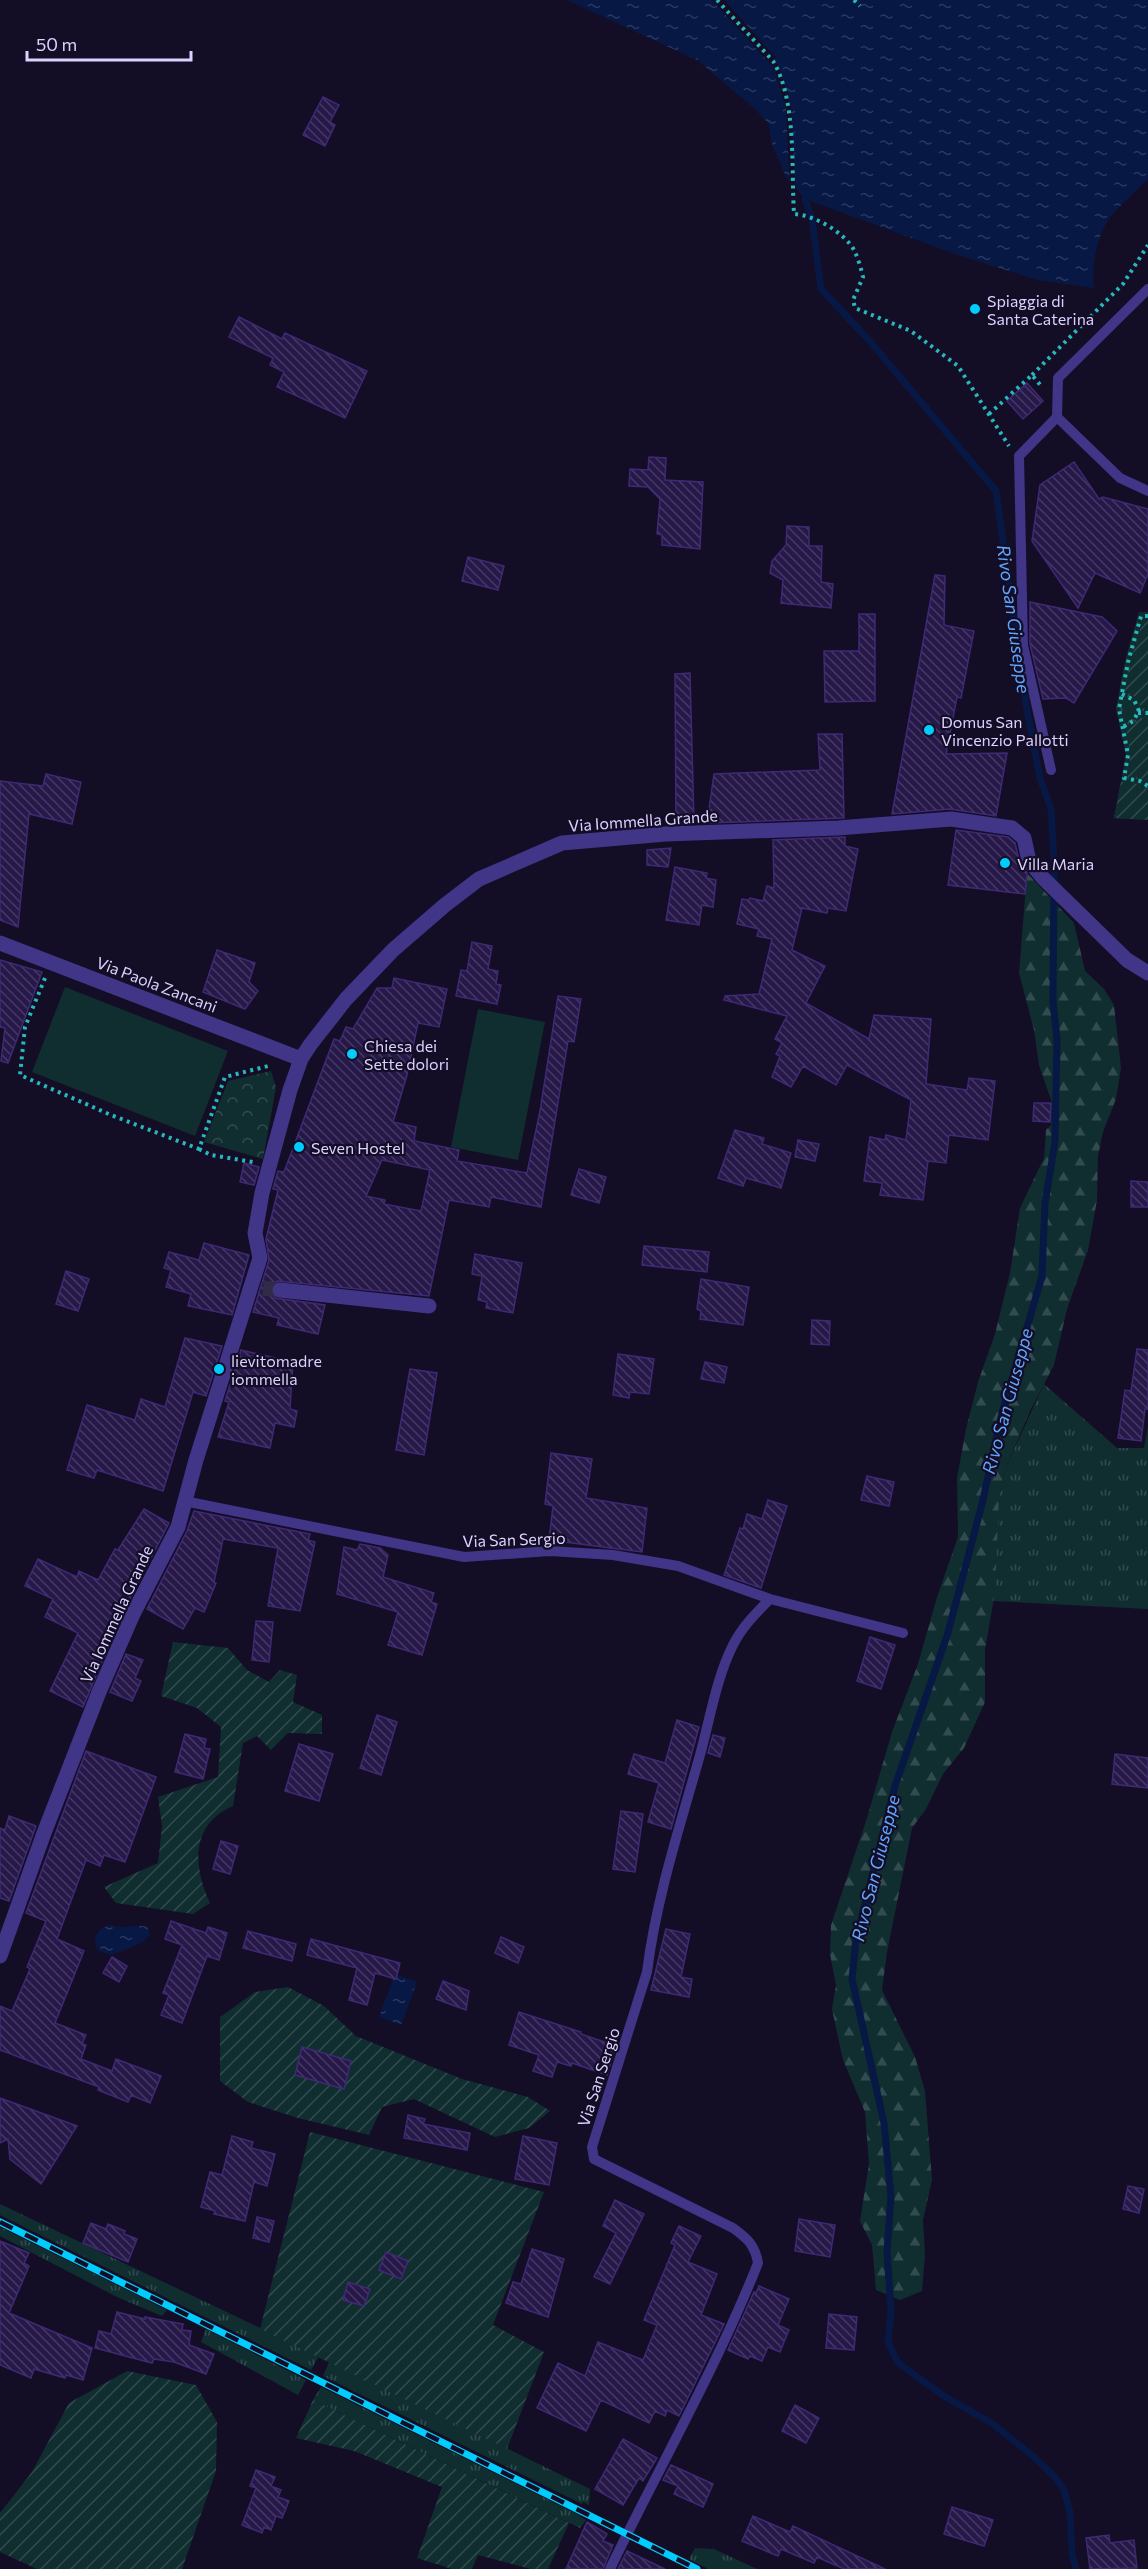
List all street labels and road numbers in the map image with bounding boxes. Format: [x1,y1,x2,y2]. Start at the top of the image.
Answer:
street label: Via Iommella Grande [568,805,718,835]
street label: Via Paola Zancani [94,952,220,1016]
street label: Via San Sergio [462,1528,566,1550]
street label: Via Iommella Grande [76,1542,156,1686]
street label: Via San Sergio [573,2025,623,2129]

